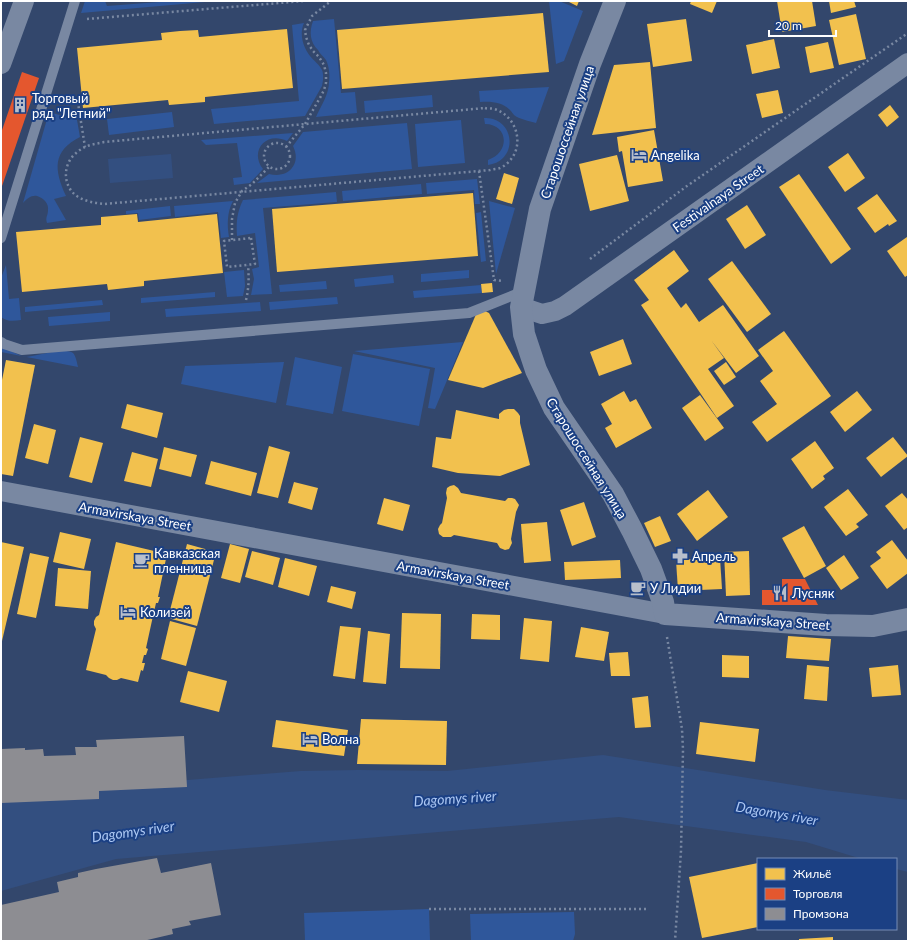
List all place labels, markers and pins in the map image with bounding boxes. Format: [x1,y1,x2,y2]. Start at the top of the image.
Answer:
place label: Торговый ряд "Летний" [32,90,111,121]
building icon: Торговый ряд "Летний" [11,96,29,114]
hotel icon: Angelika [630,146,648,164]
place label: Angelika [651,147,700,163]
place label: Кавказская пленница [154,545,220,576]
pharmacy icon: Апрель [671,547,689,565]
place label: Апрель [692,548,736,564]
cafe icon: Кавказская пленница [133,551,151,569]
cafe icon: У Лидии [629,579,647,597]
place label: У Лидии [650,580,701,596]
restaurant icon: Лусняк [771,584,789,602]
place label: Лусняк [791,585,835,601]
hotel icon: Колизей [119,603,137,621]
place label: Колизей [140,604,191,620]
hotel icon: Волна [301,730,319,748]
place label: Волна [322,731,359,747]

